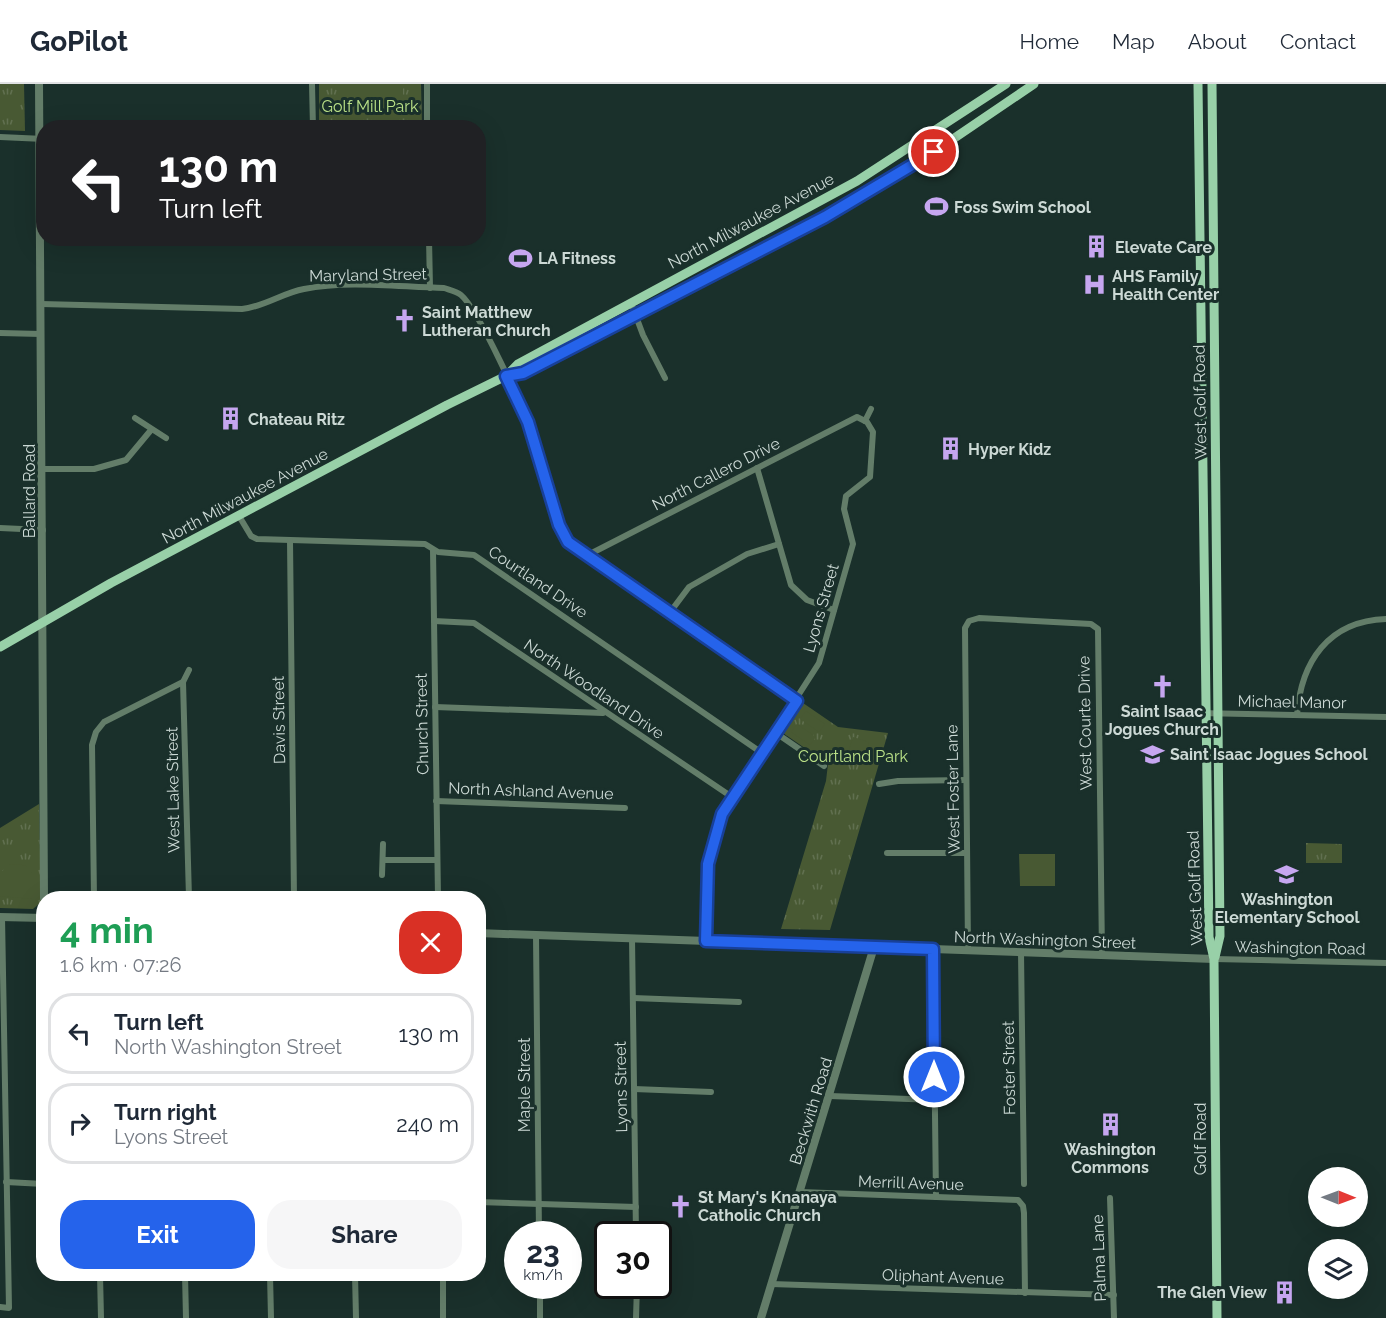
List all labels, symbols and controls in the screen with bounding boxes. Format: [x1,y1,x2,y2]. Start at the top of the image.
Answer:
text: GoPilot [30,25,128,58]
text: Home [1020,29,1079,54]
text: Map [1112,29,1155,54]
text: About [1188,29,1247,54]
text: Contact [1280,29,1356,54]
park label: Golf Mill Park [322,97,419,116]
pin [908,126,959,177]
icon: arrive [917,135,950,168]
text: 130 m [159,143,278,192]
icon: left [60,144,138,222]
street label: North Milwaukee Avenue [665,169,837,273]
text: Turn left [159,193,262,224]
sports icon: Foss Swim School [923,194,949,220]
place label: Foss Swim School [954,198,1092,217]
building icon: Elevate Care [1084,234,1110,260]
place label: Elevate Care [1115,238,1212,257]
sports icon: LA Fitness [507,245,533,271]
place label: LA Fitness [538,249,616,268]
street label: Maryland Street [309,264,428,286]
place label: AHS Family Health Center [1112,267,1219,304]
hospital icon: AHS Family Health Center [1081,272,1107,298]
place label: Saint Matthew Lutheran Church [422,303,551,340]
church icon: Saint Matthew Lutheran Church [391,308,417,334]
street label: West Golf Road [1189,344,1211,460]
building icon: Chateau Ritz [217,406,243,432]
place label: Chateau Ritz [248,410,345,429]
street label: North Callero Drive [649,434,783,514]
building icon: Hyper Kidz [937,436,963,462]
place label: Hyper Kidz [968,440,1051,459]
street label: Ballard Road [20,444,39,538]
street label: North Milwaukee Avenue [159,444,331,548]
street label: Courtland Drive [485,542,591,622]
street label: Lyons Street [799,561,843,655]
street label: North Woodland Drive [520,635,668,743]
street label: West Courte Drive [1074,655,1096,791]
street label: Church Street [412,672,432,775]
church icon: Saint Isaac Jogues Church [1149,673,1175,699]
street label: Davis Street [269,675,289,764]
street label: Michael Manor [1237,692,1347,712]
place label: Saint Isaac Jogues Church [1105,702,1219,739]
street label: West Foster Lane [942,724,964,854]
street label: West Lake Street [162,726,184,853]
school or university icon: Saint Isaac Jogues School [1139,741,1165,767]
place label: Saint Isaac Jogues School [1170,745,1368,764]
park label: Courtland Park [798,747,909,766]
street label: North Ashland Avenue [448,779,614,803]
street label: West Golf Road [1183,830,1207,946]
school or university icon: Washington Elementary School [1274,861,1300,887]
place label: Washington Elementary School [1214,890,1360,927]
text: 4 min [60,909,154,951]
button: close [399,911,462,974]
street label: North Washington Street [953,927,1137,953]
street label: Washington Road [1234,937,1366,959]
text: 1.6 km · 07:26 [60,953,182,977]
text: Turn left [114,1009,204,1035]
icon: left [63,1017,96,1050]
street label: Foster Street [999,1020,1019,1115]
text: 130 m [399,1021,459,1047]
text: North Washington Street [114,1035,342,1059]
street label: Maple Street [515,1037,534,1132]
street label: Lyons Street [611,1040,631,1133]
position arrow [902,1045,966,1109]
street label: Beckwith Road [786,1055,836,1167]
text: Turn right [114,1099,217,1125]
street label: Golf Road [1191,1103,1210,1175]
icon: right [63,1107,96,1140]
text: 240 m [396,1111,459,1137]
building icon: Washington Commons [1097,1111,1123,1137]
text: Lyons Street [114,1125,228,1149]
place label: Washington Commons [1064,1140,1156,1177]
north arrow [1308,1167,1368,1227]
map controls [1308,1167,1368,1299]
street label: Merrill Avenue [858,1172,964,1194]
place label: St Mary's Knanaya Catholic Church [698,1188,837,1225]
church icon: St Mary's Knanaya Catholic Church [667,1193,693,1219]
button: Exit [60,1200,255,1269]
button: Share [267,1200,462,1269]
street label: Palma Lane [1088,1214,1110,1302]
speed limit sign: 30 [594,1221,672,1299]
text: 23 [526,1235,560,1270]
button: layers [1308,1239,1368,1299]
street label: Oliphant Avenue [882,1265,1004,1289]
text: km/h [523,1266,563,1284]
building icon: The Glen View [1272,1279,1298,1305]
place label: The Glen View [1157,1283,1268,1302]

